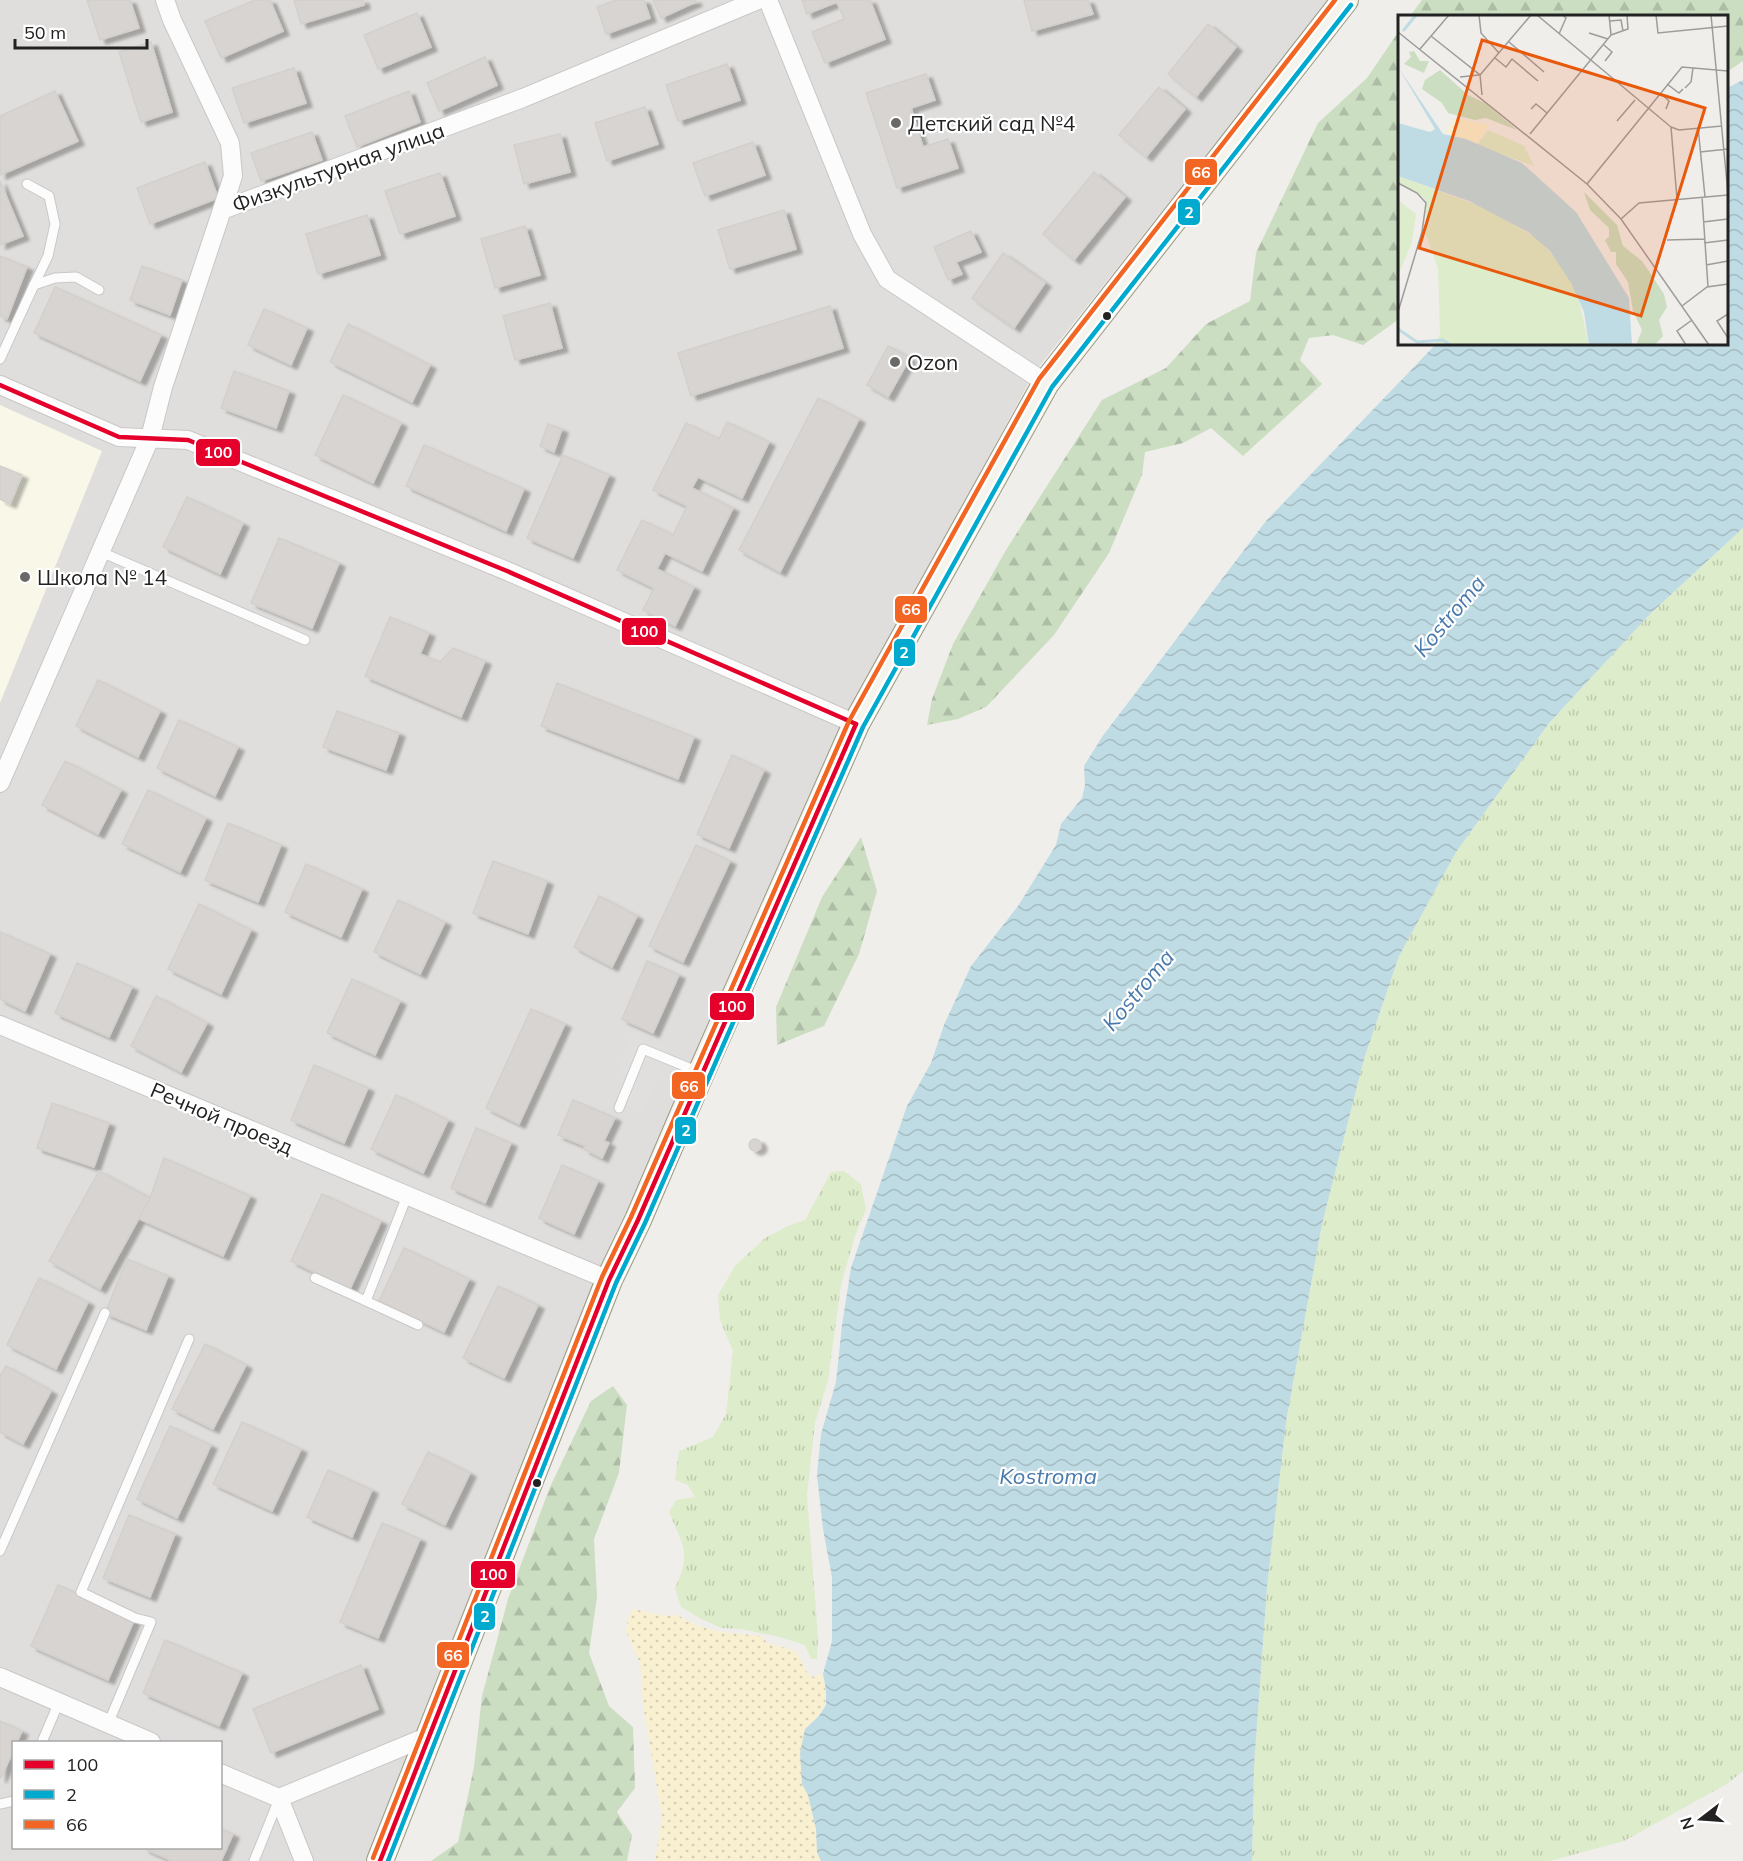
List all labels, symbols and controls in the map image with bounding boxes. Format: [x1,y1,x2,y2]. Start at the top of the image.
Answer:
scale bar [15,12,147,50]
inset map [1398,15,1728,345]
text: 50 m [24,21,66,44]
place label: Детский сад №4 [908,110,1076,136]
street label: Физкультурная улица [228,116,448,218]
marker: Детский сад №4 [889,116,903,130]
line badge: 66 [1184,158,1218,186]
text: 66 [1191,162,1211,182]
line badge: 2 [1177,198,1201,226]
text: 2 [1184,202,1194,222]
unlabelled marker [1101,310,1113,322]
place label: Ozon [907,349,958,375]
marker: Ozon [888,355,902,369]
line badge: 100 [195,438,241,467]
text: 100 [204,442,232,462]
place label: Школа № 14 [37,564,168,590]
marker: Школа № 14 [18,570,32,584]
water label: Kostroma [1407,570,1491,662]
line badge: 66 [894,595,928,624]
text: 66 [901,599,921,619]
line badge: 100 [621,617,667,646]
text: 100 [630,621,658,641]
line badge: 2 [893,638,916,667]
text: 2 [899,642,909,662]
water label: Kostroma [1096,944,1180,1036]
line badge: 100 [709,992,755,1021]
text: 100 [718,996,746,1016]
line badge: 66 [671,1071,706,1100]
street label: Речной проезд [147,1076,297,1160]
text: 66 [679,1076,699,1096]
line badge: 2 [674,1116,697,1145]
text: 2 [681,1120,691,1140]
water label: Kostroma [999,1462,1097,1490]
unlabelled marker [531,1477,543,1489]
line badge: 100 [470,1560,516,1589]
text: 100 [479,1564,507,1584]
line badge: 2 [473,1602,496,1631]
text: 2 [480,1606,490,1626]
line badge: 66 [436,1641,470,1669]
text: 66 [443,1645,463,1665]
legend [12,1741,222,1849]
text: 100 [66,1753,98,1776]
text: 2 [66,1783,77,1806]
north arrow [1671,1789,1731,1849]
text: 66 [66,1813,88,1836]
text: N [1675,1815,1698,1832]

